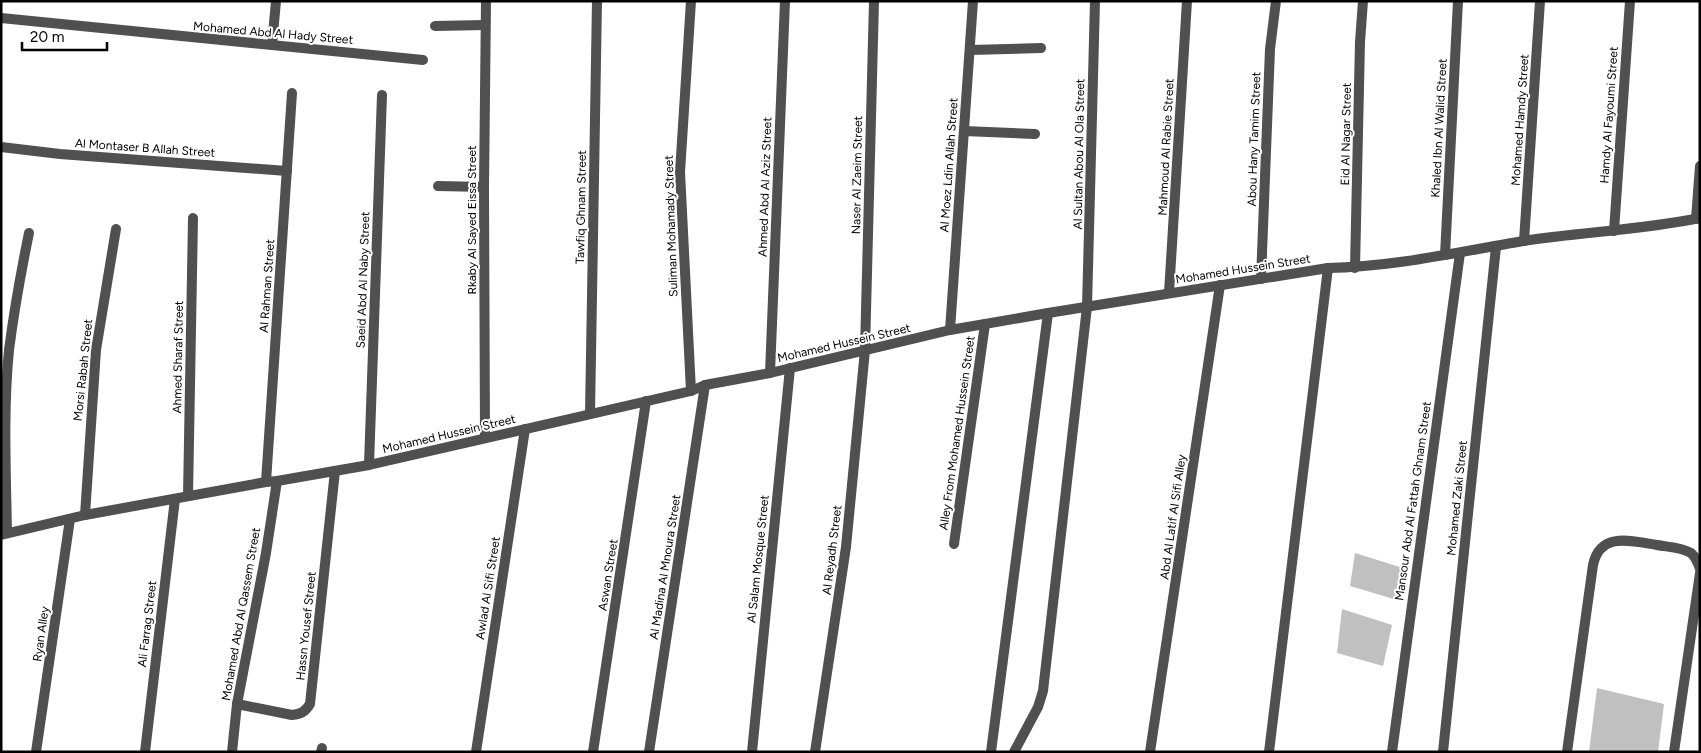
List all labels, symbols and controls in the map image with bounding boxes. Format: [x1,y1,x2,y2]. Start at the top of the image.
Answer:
street label: Mohamed Abd Al Hady Street [192,19,354,47]
scale bar [22,20,108,52]
text: 20 m [30,28,64,46]
street label: Hamdy Al Fayoumi Street [1597,46,1621,184]
street label: Mohamed Hamdy Street [1508,53,1532,186]
street label: Khaled Ibn Al Walid Street [1428,58,1450,198]
street label: Abou Hany Tamim Street [1245,71,1263,206]
street label: Al Sultan Abou Al Ola Street [1071,78,1087,230]
street label: Mahmoud Al Rabie Street [1155,78,1177,216]
street label: Eid Al Nagar Street [1338,82,1354,186]
street label: Al Moez Ldin Allah Street [937,97,961,233]
street label: Naser Al Zaeim Street [849,115,865,234]
street label: Ahmed Abd Al Aziz Street [756,116,774,257]
street label: Al Montaser B Allah Street [74,136,216,160]
street label: Rkaby Al Sayed Eissa Street [465,145,479,295]
street label: Tawfiq Ghnam Street [573,150,589,264]
street label: Suliman Mohamady Street [662,155,680,297]
street label: Saeid Abd Al Naby Street [354,211,372,349]
street label: Al Rahman Street [257,238,277,333]
street label: Mohamed Hussein Street [1175,251,1312,287]
street label: Ahmed Sharaf Street [170,300,186,414]
street label: Morsi Rabah Street [71,318,95,422]
street label: Mohamed Hussein Street [776,321,912,365]
street label: Alley From Mohamed Hussein Street [936,335,978,531]
street label: Mansour Abd Al Fattah Ghnam Street [1392,400,1434,601]
street label: Mohamed Hussein Street [381,412,517,456]
street label: Mohamed Zaki Street [1444,439,1470,556]
street label: Abd Al Latif Al Sifi Alley [1157,453,1189,580]
street label: Al Madina Al Mnoura Street [647,493,683,640]
street label: Al Salam Mosque Street [744,494,772,624]
street label: Al Reyadh Street [820,504,845,596]
street label: Mohamed Abd Al Qassem Street [219,526,263,702]
street label: Awlad Al Sifi Street [473,535,503,640]
street label: Aswan Street [595,538,621,612]
street label: Hassn Yousef Street [293,570,319,681]
street label: Ali Farrag Street [135,580,159,668]
street label: Ryan Alley [30,605,52,662]

